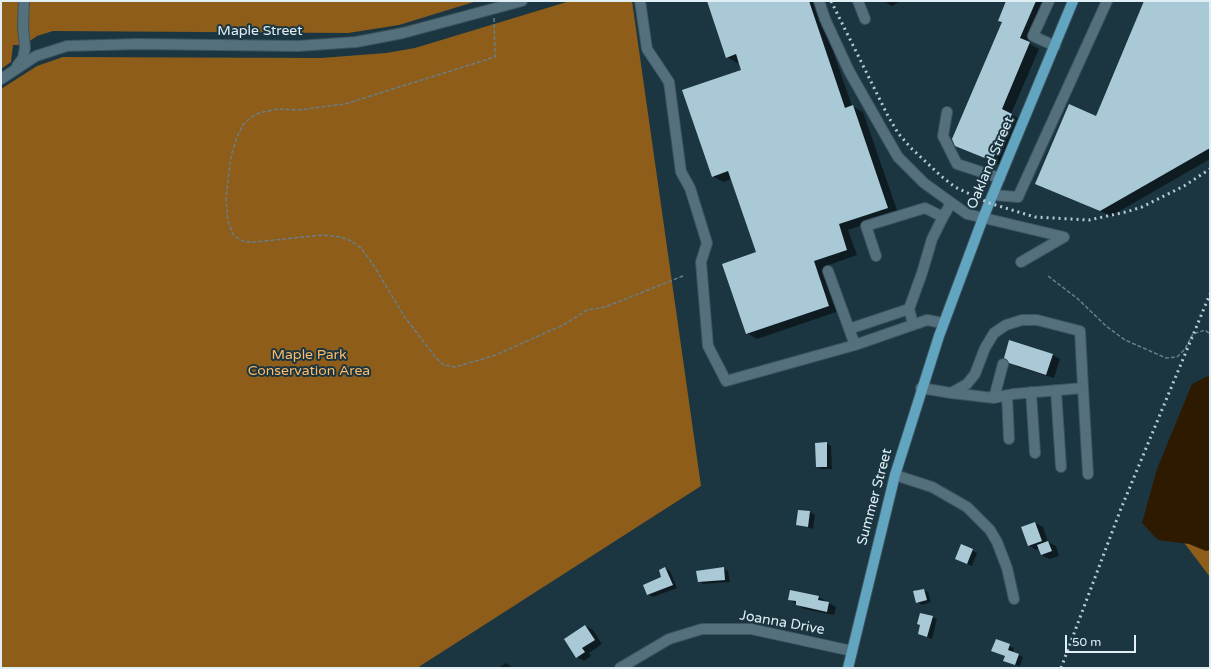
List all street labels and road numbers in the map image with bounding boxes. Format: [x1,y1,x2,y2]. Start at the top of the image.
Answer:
street label: Maple Street [217,23,303,39]
street label: Oakland Street [964,114,1018,212]
street label: Summer Street [854,447,896,547]
street label: Joanna Drive [738,607,826,639]

